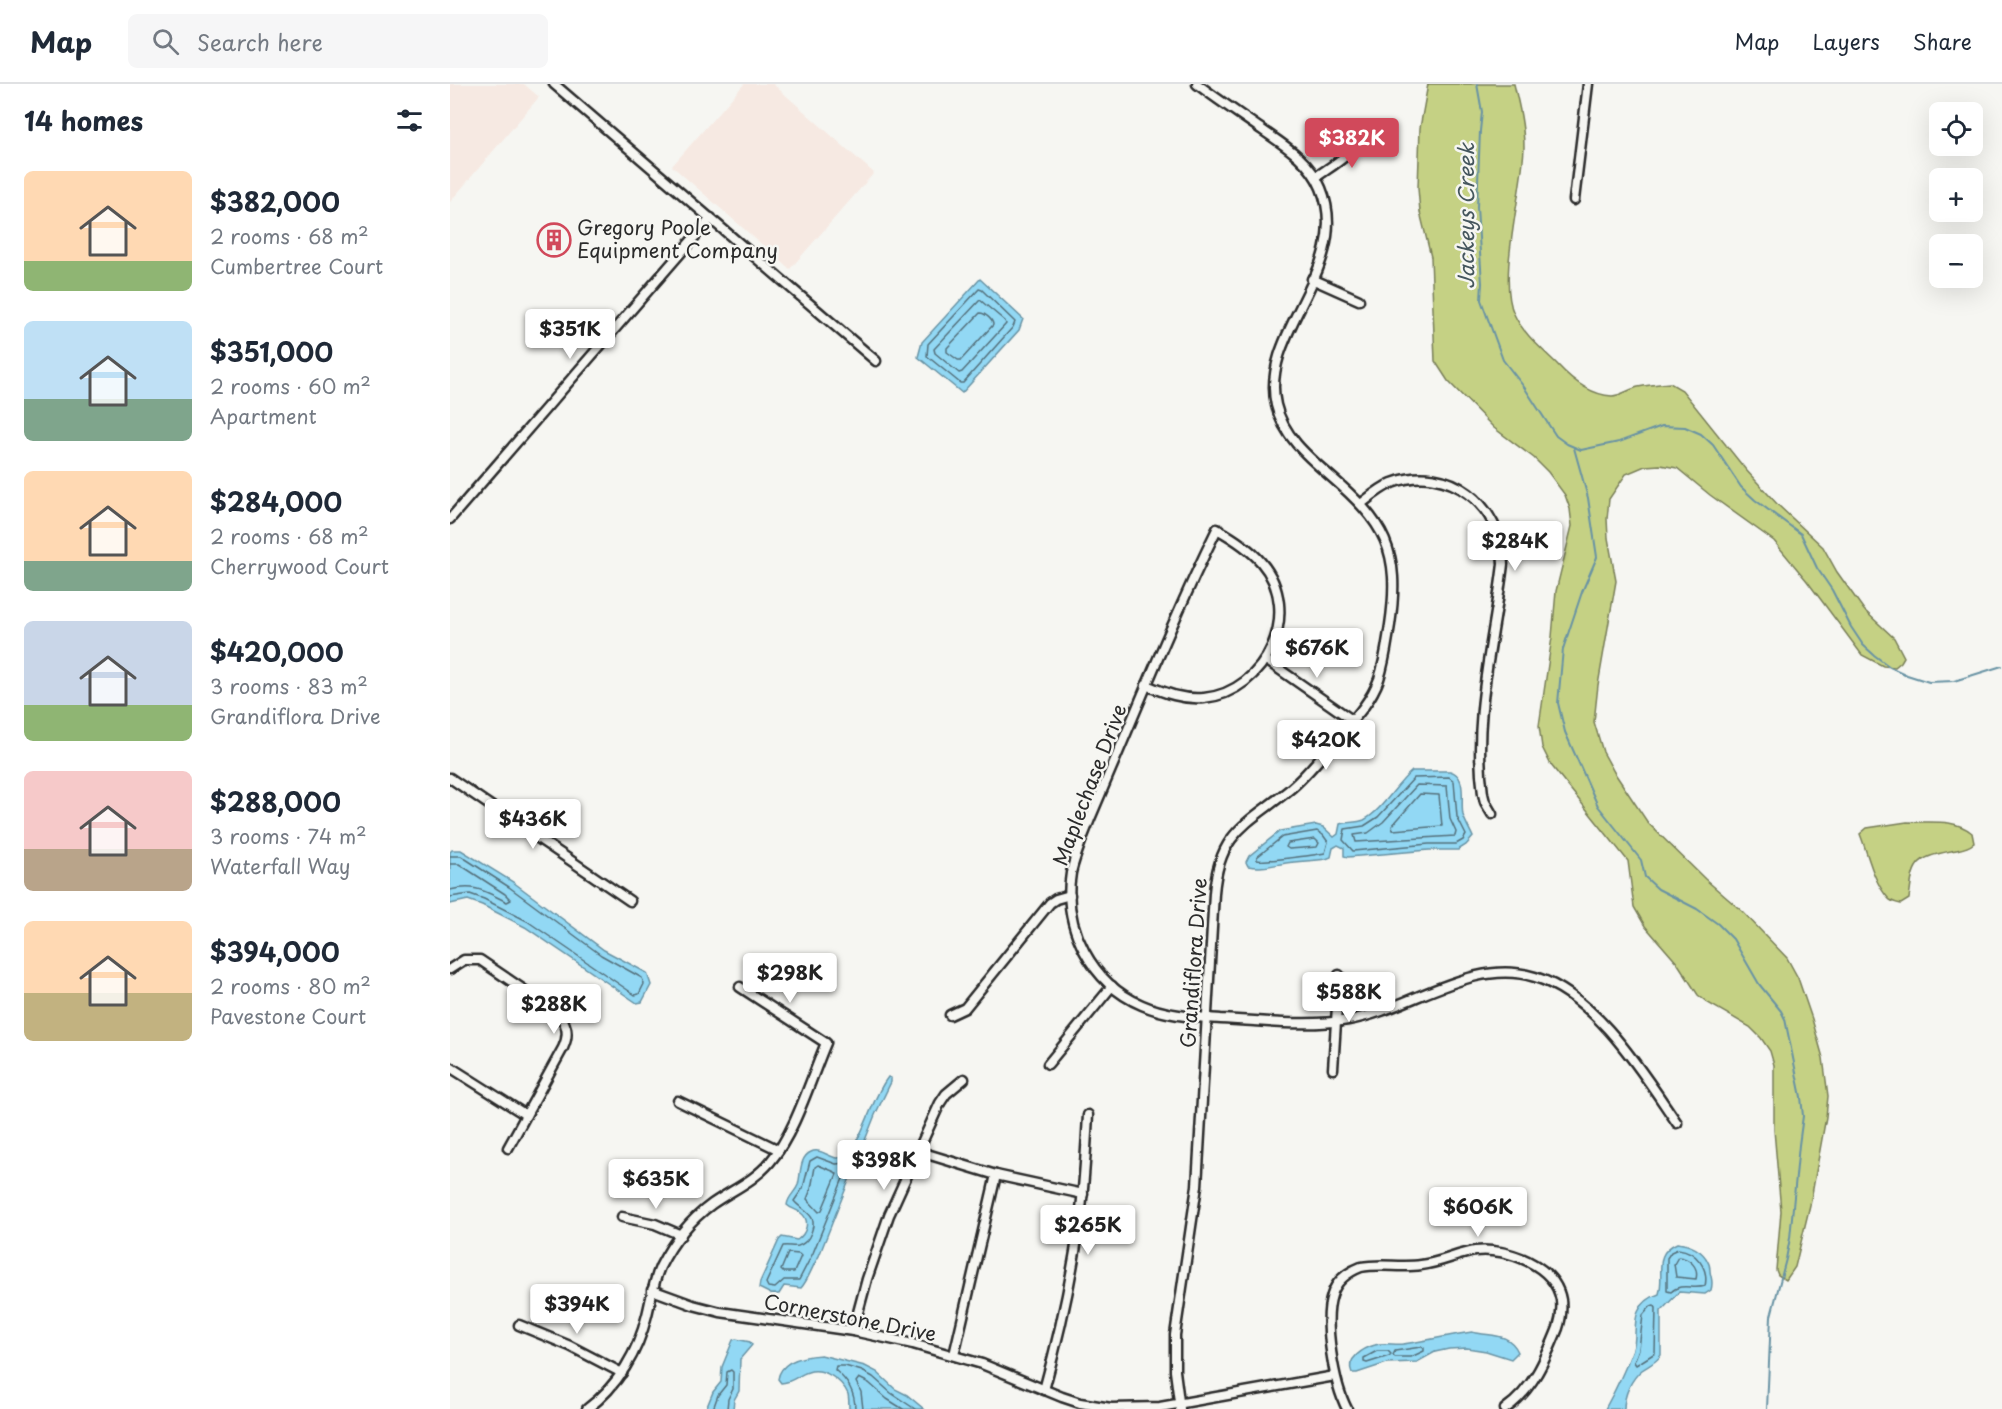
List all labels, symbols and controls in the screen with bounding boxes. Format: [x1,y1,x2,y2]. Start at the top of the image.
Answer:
search box [128,14,548,68]
text: Map [30,20,92,63]
icon: search [149,25,182,58]
text: Search here [197,25,323,58]
text: Map [1735,25,1779,57]
text: Layers [1812,25,1880,57]
text: Share [1913,25,1972,57]
text: 14 homes [24,101,143,140]
map controls [1929,102,1983,288]
button: locate [1929,102,1983,156]
icon: filters [393,104,426,137]
pin: $382K [1310,118,1394,169]
text: $382K [1319,122,1385,152]
water label: Jackeys Creek [1449,142,1481,289]
button: + [1929,168,1983,222]
text: $382,000 [210,182,340,221]
icon: home [72,195,144,267]
place label: Gregory Poole Equipment Company [577,212,778,265]
text: 2 rooms · 68 m² [210,221,369,251]
building icon: Gregory Poole Equipment Company [536,222,572,258]
button: − [1929,234,1983,288]
text: Cumbertree Court [210,251,383,281]
pin: $351K [528,309,612,360]
text: $351K [539,313,601,343]
text: $351,000 [210,332,333,371]
icon: home [72,345,144,417]
text: 2 rooms · 60 m² [210,371,371,401]
text: Apartment [210,401,317,431]
text: $284,000 [210,482,342,521]
icon: home [72,495,144,567]
text: 2 rooms · 68 m² [210,521,369,551]
pin: $284K [1473,521,1557,572]
text: $284K [1481,525,1549,555]
text: Cherrywood Court [210,551,389,581]
pin: $676K [1275,628,1359,679]
text: $420,000 [210,632,344,671]
text: $676K [1285,632,1349,662]
icon: home [72,645,144,717]
text: 3 rooms · 83 m² [210,671,368,701]
street label: Maplechase Drive [1044,699,1134,870]
text: Grandiflora Drive [210,701,381,731]
pin: $420K [1284,720,1368,771]
text: $420K [1291,724,1361,754]
text: $288,000 [210,782,341,821]
icon: home [72,795,144,867]
pin: $436K [491,799,575,850]
text: $436K [499,803,567,833]
text: 3 rooms · 74 m² [210,821,367,851]
text: Waterfall Way [210,851,350,881]
street label: Grandiflora Drive [1172,877,1214,1049]
text: $394,000 [210,932,340,971]
icon: home [72,945,144,1017]
pin: $298K [748,953,832,1004]
text: $298K [757,957,823,987]
text: 2 rooms · 80 m² [210,971,371,1001]
pin: $588K [1307,972,1391,1023]
text: $588K [1316,976,1382,1006]
pin: $288K [512,984,596,1035]
text: $288K [521,988,587,1018]
text: Pavestone Court [210,1001,366,1031]
pin: $398K [842,1140,926,1191]
text: $398K [851,1144,917,1174]
pin: $635K [614,1159,698,1210]
text: $635K [622,1163,690,1193]
pin: $606K [1436,1187,1520,1238]
text: $606K [1443,1191,1513,1221]
pin: $265K [1046,1205,1130,1256]
text: $265K [1054,1209,1122,1239]
pin: $394K [535,1284,619,1335]
street label: Cornerstone Drive [761,1286,939,1348]
text: $394K [544,1288,610,1318]

